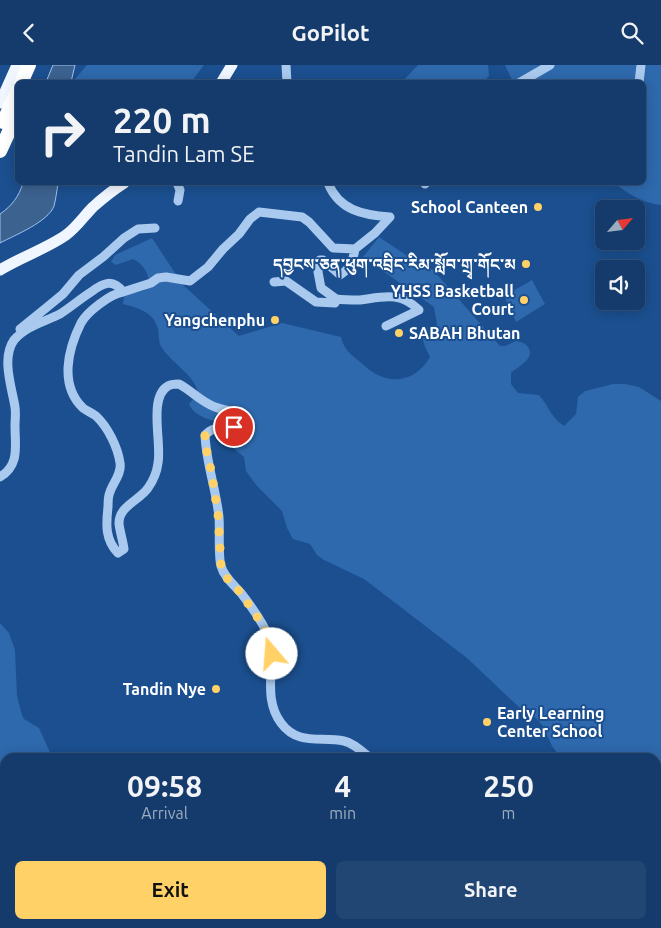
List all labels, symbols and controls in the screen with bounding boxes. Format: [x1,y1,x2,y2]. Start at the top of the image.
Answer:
icon: back [15,19,43,47]
icon: search [618,19,646,47]
text: GoPilot [292,20,369,45]
icon: right [30,100,95,165]
text: 220 m [113,100,211,140]
text: Tandin Lam SE [113,141,254,166]
place label: School Canteen [411,198,528,216]
north arrow [595,200,645,250]
map controls [595,200,645,310]
marker: School Canteen [532,201,544,213]
place label: དབྱངས་ཅན་ཕུག་འབྲིང་རིམ་སློབ་གྲྭ་གོང་མ [273,252,516,280]
marker: དབྱངས་ཅན་ཕུག་འབྲིང་རིམ་སློབ་གྲྭ་གོང་མ [520,258,532,270]
button: sound [595,260,645,310]
place label: YHSS Basketball Court [391,282,514,318]
marker: YHSS Basketball Court [518,294,530,306]
place label: Yangchenphu [164,311,265,329]
marker: Yangchenphu [269,314,281,326]
place label: SABAH Bhutan [409,324,520,342]
marker: SABAH Bhutan [393,327,405,339]
pin [213,406,255,448]
icon: arrive [220,413,248,441]
position arrow [245,627,297,679]
place label: Tandin Nye [123,680,206,698]
marker: Tandin Nye [210,683,222,695]
place label: Early Learning Center School [497,704,605,740]
marker: Early Learning Center School [481,716,493,728]
text: 09:58 [127,769,202,803]
text: 4 [334,769,351,803]
text: 250 [483,769,534,803]
text: Arrival [141,804,188,822]
text: min [329,804,356,822]
text: m [502,804,515,822]
button: Exit [15,861,326,919]
button: Share [336,861,646,919]

